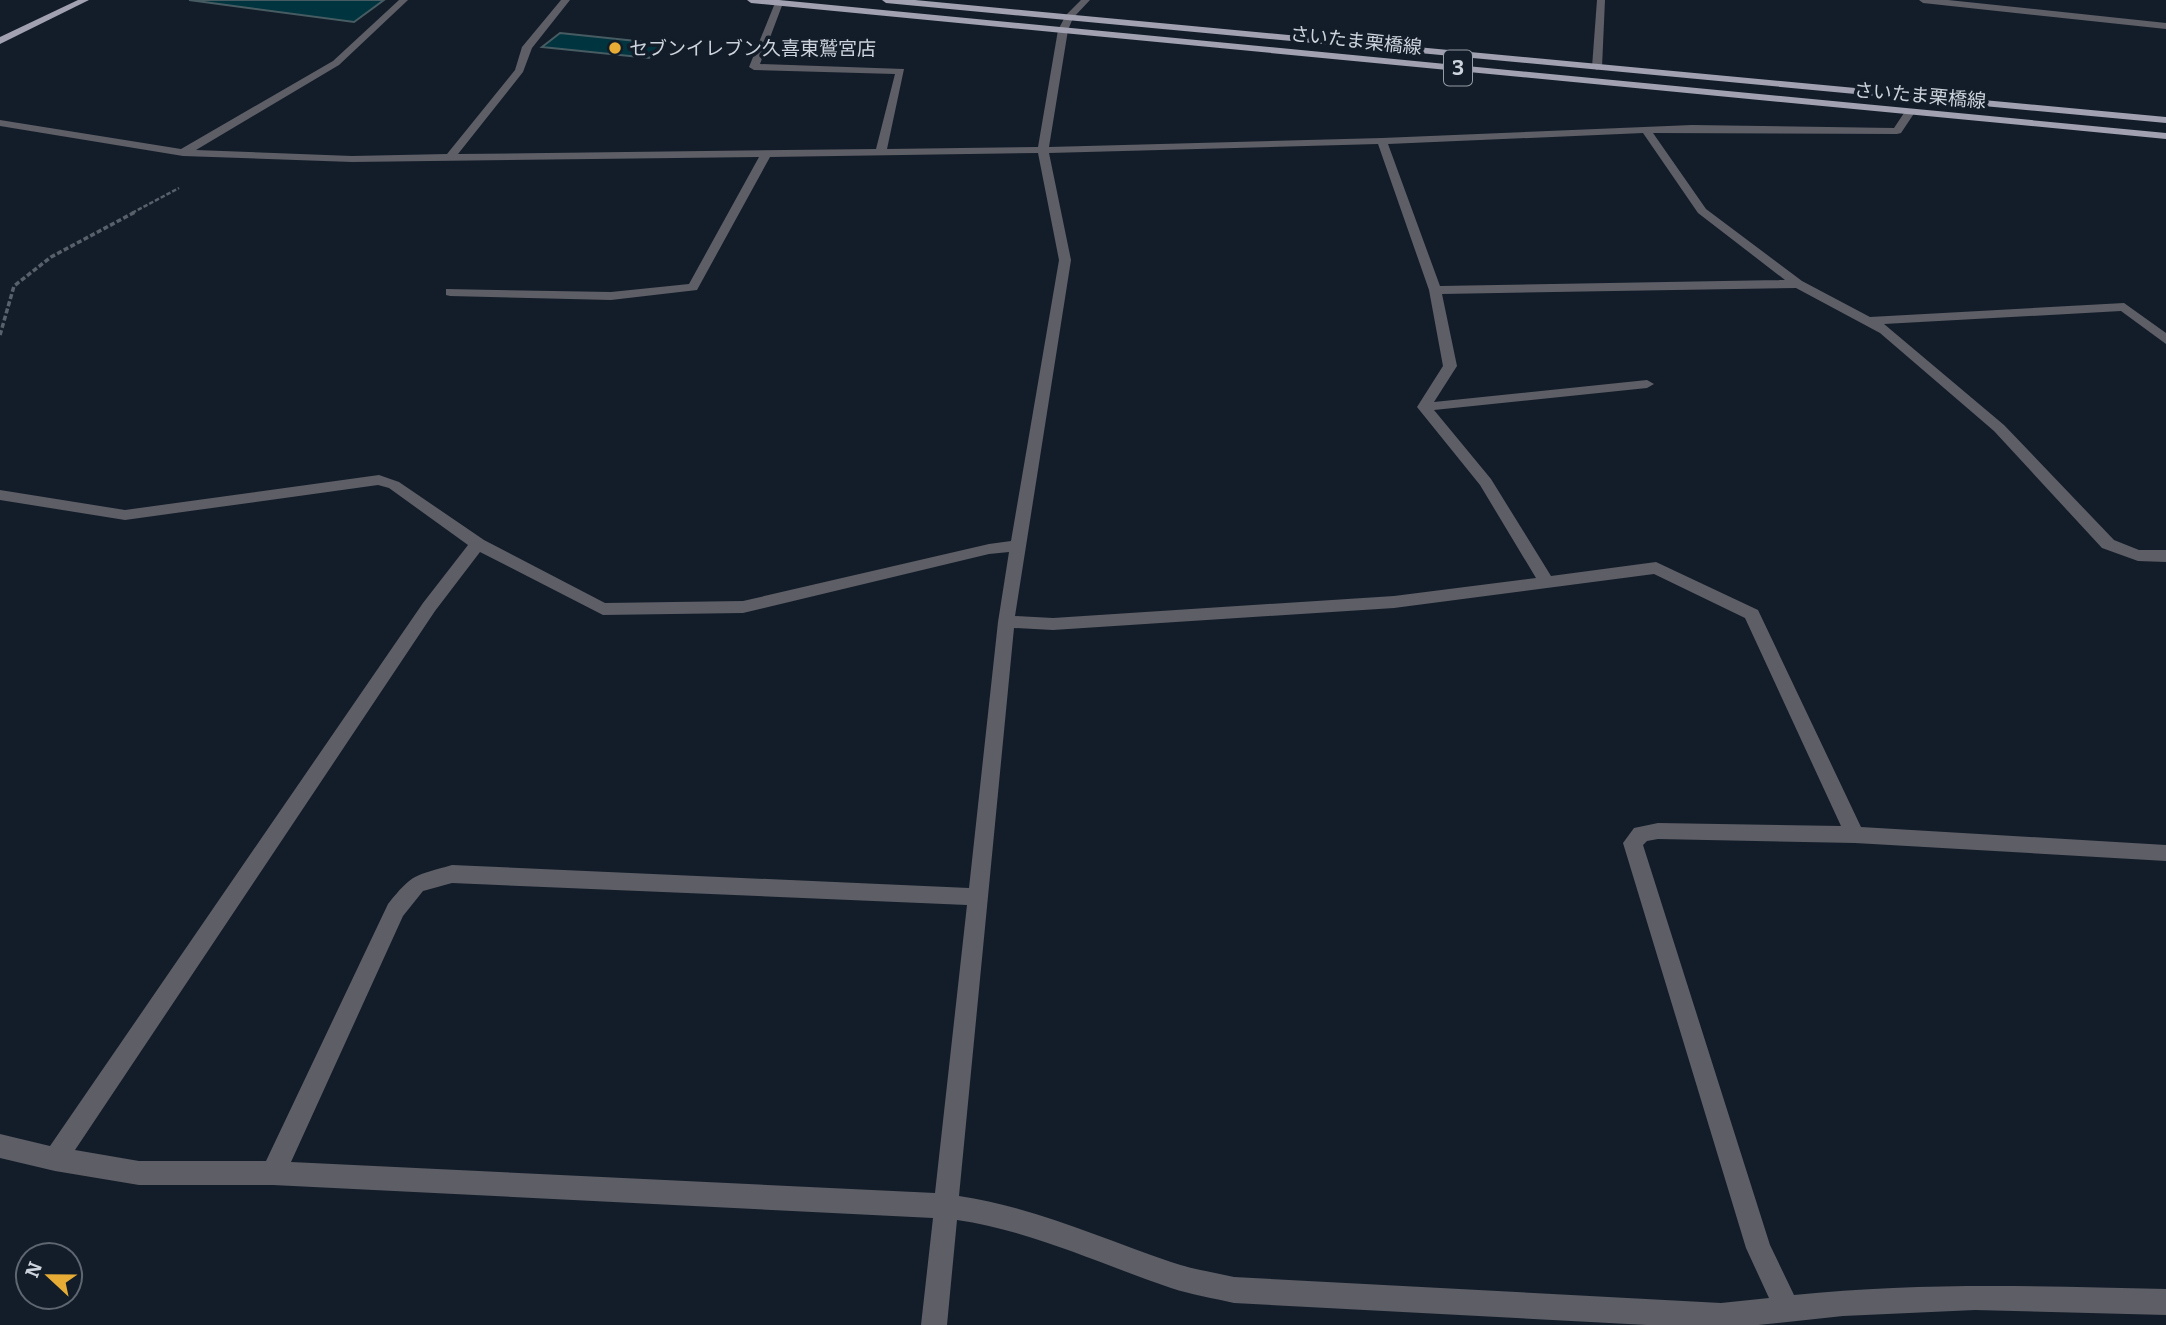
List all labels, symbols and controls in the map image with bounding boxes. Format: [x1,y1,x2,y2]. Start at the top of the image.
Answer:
street label: さいたま栗橋線 [1289,22,1423,59]
place label: セブンイレブン久喜東鷲宮店 [629,37,876,60]
marker: セブンイレブン久喜東鷲宮店 [607,40,623,56]
road number: 3 [1444,50,1472,86]
street label: さいたま栗橋線 [1853,78,1987,113]
north arrow [14,1241,84,1311]
text: N [20,1258,47,1281]

